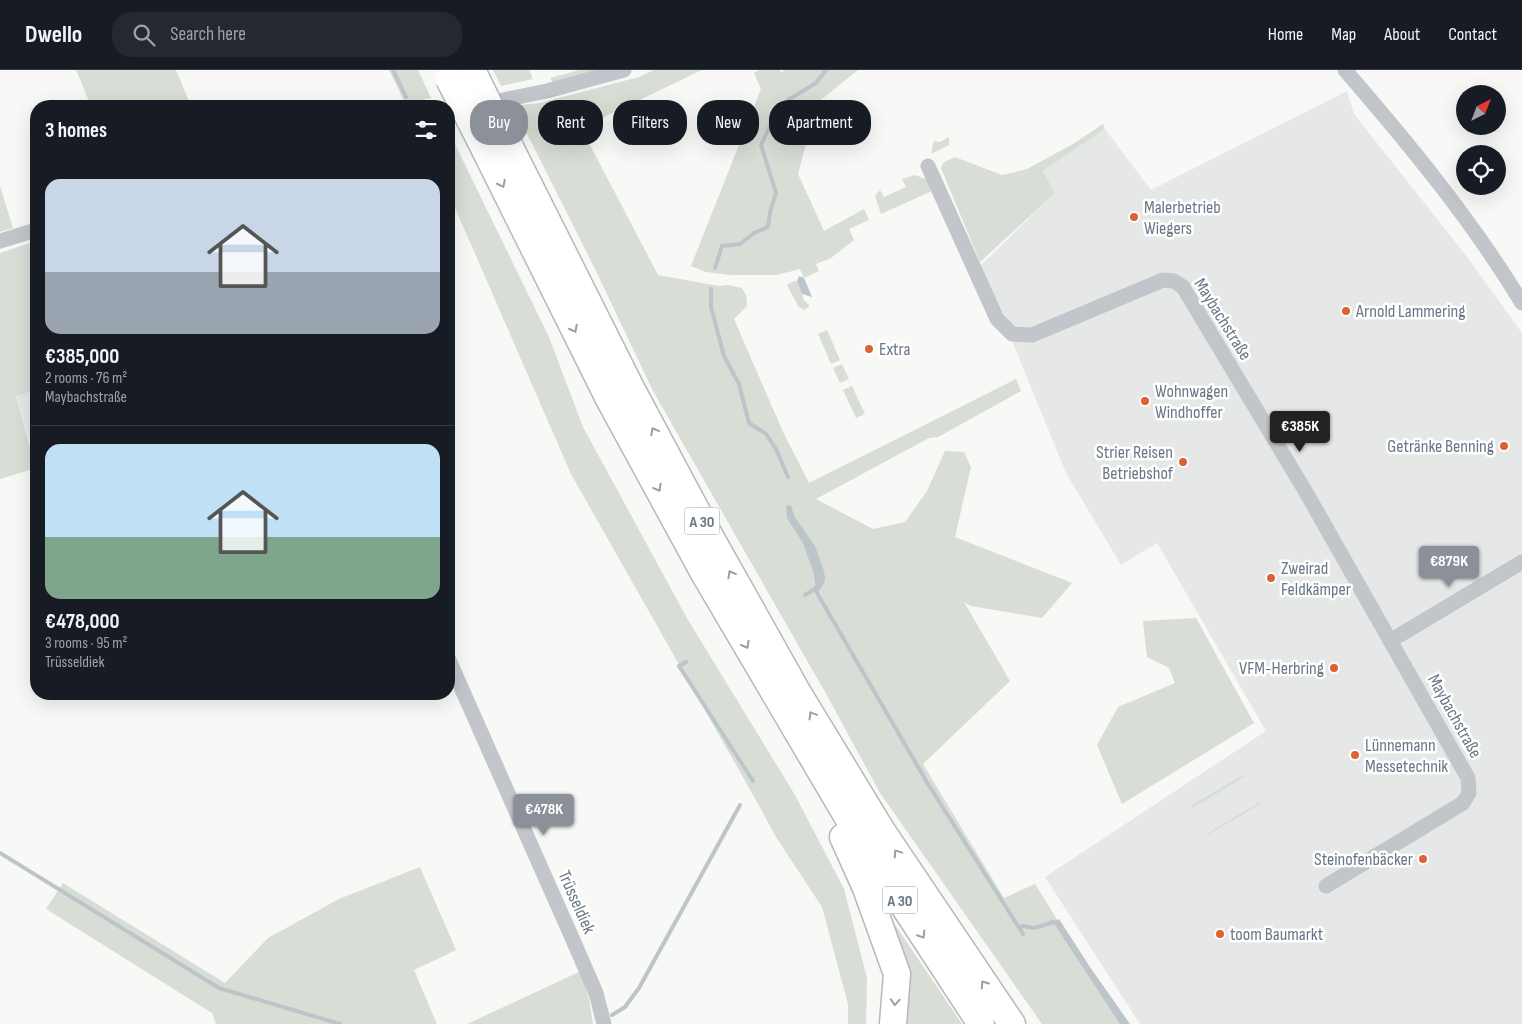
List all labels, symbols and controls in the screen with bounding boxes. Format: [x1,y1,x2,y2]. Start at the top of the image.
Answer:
search box [112,12,462,57]
text: Dwello [25,20,82,49]
icon: search [130,21,158,49]
text: Search here [170,23,246,46]
text: Home [1268,24,1303,45]
text: Map [1331,24,1356,45]
text: About [1384,24,1420,45]
text: Contact [1448,24,1497,45]
north arrow [1456,85,1506,135]
map controls [1456,85,1506,195]
chip: Buy [470,100,528,145]
chip: Rent [538,100,603,145]
chip: Filters [613,100,687,145]
chip: New [697,100,759,145]
chip: Apartment [769,100,871,145]
icon: filters [412,116,440,144]
text: 3 homes [45,118,107,143]
button: locate [1456,145,1506,195]
one-way arrow [496,179,506,188]
place label: Malerbetrieb Wiegers [1144,197,1221,239]
icon: home [198,211,288,301]
marker: Malerbetrieb Wiegers [1128,211,1140,223]
street label: Maybachstraße [1189,275,1256,364]
place label: Arnold Lammering [1355,301,1465,322]
marker: Arnold Lammering [1340,305,1352,317]
one-way arrow [568,324,578,333]
place label: Extra [879,339,910,360]
marker: Extra [863,343,875,355]
text: €385,000 [45,344,119,369]
text: 2 rooms · 76 m² [45,369,127,388]
place label: Wohnwagen Windhoffer [1155,381,1228,423]
text: Maybachstraße [45,388,127,407]
marker: Wohnwagen Windhoffer [1139,395,1151,407]
pin: €385K [1265,410,1335,453]
text: €385K [1281,417,1319,436]
one-way arrow [650,427,660,436]
place label: Getränke Benning [1387,436,1494,457]
marker: Getränke Benning [1498,440,1510,452]
place label: Strier Reisen Betriebshof [1096,442,1174,484]
marker: Strier Reisen Betriebshof [1177,456,1189,468]
icon: home [198,477,288,567]
one-way arrow [651,482,661,491]
road number: A 30 [684,508,720,534]
pin: €879K [1414,546,1484,588]
text: €879K [1430,552,1468,571]
place label: Zweirad Feldkämper [1281,558,1351,600]
one-way arrow [727,570,737,579]
marker: Zweirad Feldkämper [1265,572,1277,584]
text: €478,000 [45,609,119,634]
text: 3 rooms · 95 m² [45,634,127,653]
one-way arrow [739,639,749,648]
text: Trüsseldiek [45,653,105,672]
place label: VFM-Herbring [1239,658,1324,679]
marker: VFM-Herbring [1328,662,1340,674]
street label: Maybachstraße [1423,671,1486,762]
one-way arrow [808,711,818,720]
place label: Lünnemann Messetechnik [1365,735,1448,777]
marker: Lünnemann Messetechnik [1349,749,1361,761]
pin: €478K [509,794,579,836]
text: €478K [525,800,563,819]
place label: Steinofenbäcker [1314,849,1413,870]
one-way arrow [894,850,903,859]
marker: Steinofenbäcker [1417,853,1429,865]
street label: Trüsseldiek [553,867,600,937]
road number: A 30 [882,886,918,914]
place label: toom Baumarkt [1230,924,1324,945]
marker: toom Baumarkt [1214,928,1226,940]
one-way arrow [916,929,925,938]
one-way arrow [981,980,990,990]
one-way arrow [889,998,900,1006]

